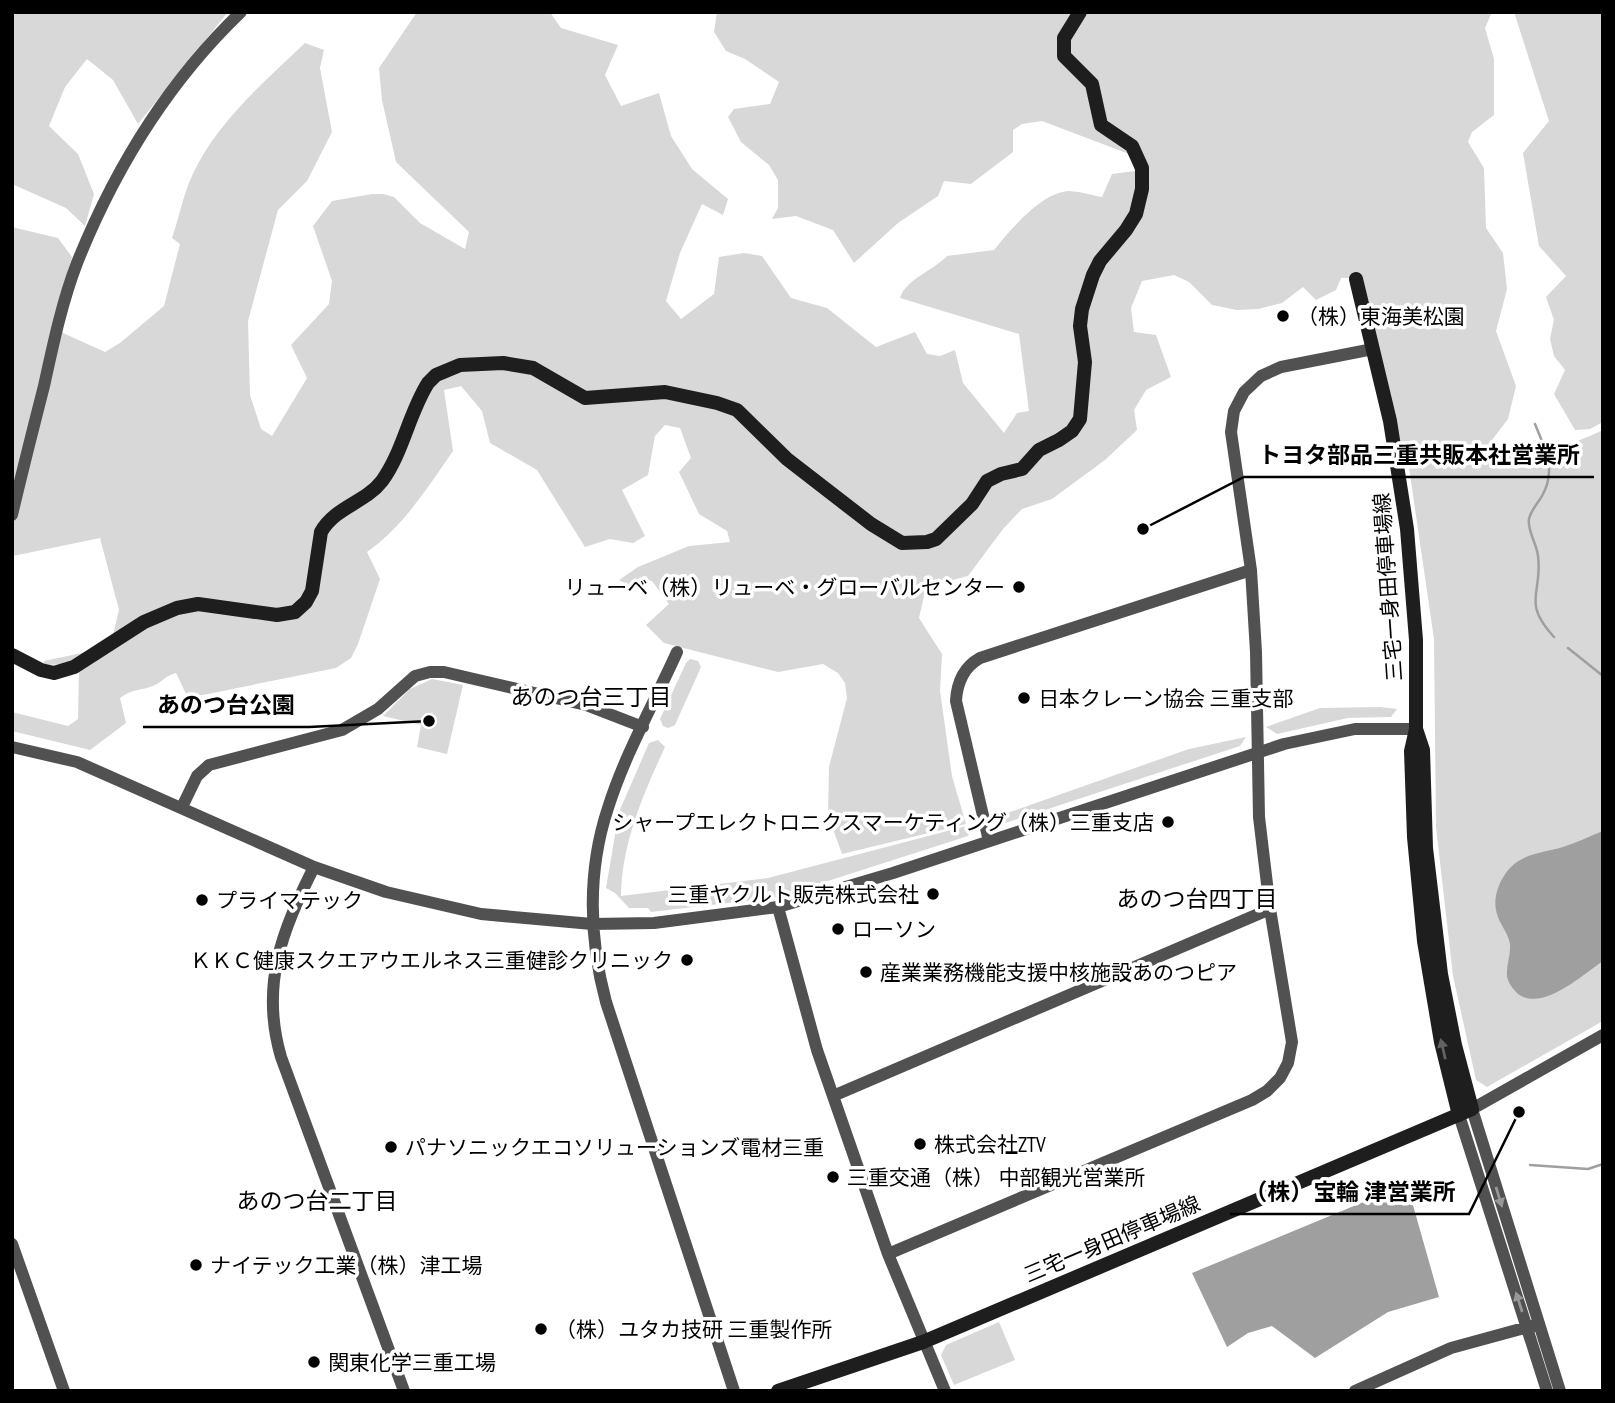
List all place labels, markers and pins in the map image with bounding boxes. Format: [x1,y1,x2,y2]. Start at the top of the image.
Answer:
place label: （株）東海美松園 [1297,303,1465,330]
marker: （株）東海美松園 [1275,308,1291,324]
callout: トヨタ部品三重共販本社営業所 [1244,433,1594,477]
place label: リューベ（株）リューベ・グローバルセンター [564,574,1005,601]
marker: リューベ（株）リューベ・グローバルセンター [1011,579,1027,595]
callout: あのつ台公園 [143,683,309,727]
place label: 日本クレーン協会 三重支部 [1038,685,1293,712]
marker: 日本クレーン協会 三重支部 [1016,690,1032,706]
place label: シャープエレクトロニクスマーケティング（株）三重支店 [612,809,1154,836]
marker: シャープエレクトロニクスマーケティング（株）三重支店 [1160,814,1176,830]
place label: 三重ヤクルト販売株式会社 [668,881,919,908]
marker: 三重ヤクルト販売株式会社 [925,886,941,902]
place label: プライマテック [216,887,363,914]
marker: プライマテック [194,892,210,908]
place label: ローソン [852,916,936,943]
marker: ローソン [830,921,846,937]
place label: ＫＫＣ健康スクエアウエルネス三重健診クリニック [190,947,673,974]
marker: ＫＫＣ健康スクエアウエルネス三重健診クリニック [679,952,695,968]
place label: 産業業務機能支援中核施設あのつピア [880,959,1237,986]
marker: 産業業務機能支援中核施設あのつピア [858,964,874,980]
place label: 株式会社ZTV [934,1131,1046,1158]
place label: パナソニックエコソリューションズ電材三重 [405,1134,824,1161]
marker: 株式会社ZTV [912,1136,928,1152]
marker: パナソニックエコソリューションズ電材三重 [383,1139,399,1155]
place label: 三重交通（株） 中部観光営業所 [847,1164,1145,1191]
marker: 三重交通（株） 中部観光営業所 [825,1169,841,1185]
callout: （株）宝輪 津営業所 [1230,1170,1469,1214]
place label: ナイテック工業（株）津工場 [210,1252,483,1279]
marker: ナイテック工業（株）津工場 [188,1257,204,1273]
place label: （株）ユタカ技研 三重製作所 [555,1316,832,1343]
marker: （株）ユタカ技研 三重製作所 [533,1321,549,1337]
place label: 関東化学三重工場 [328,1349,496,1376]
marker: 関東化学三重工場 [306,1354,322,1370]

